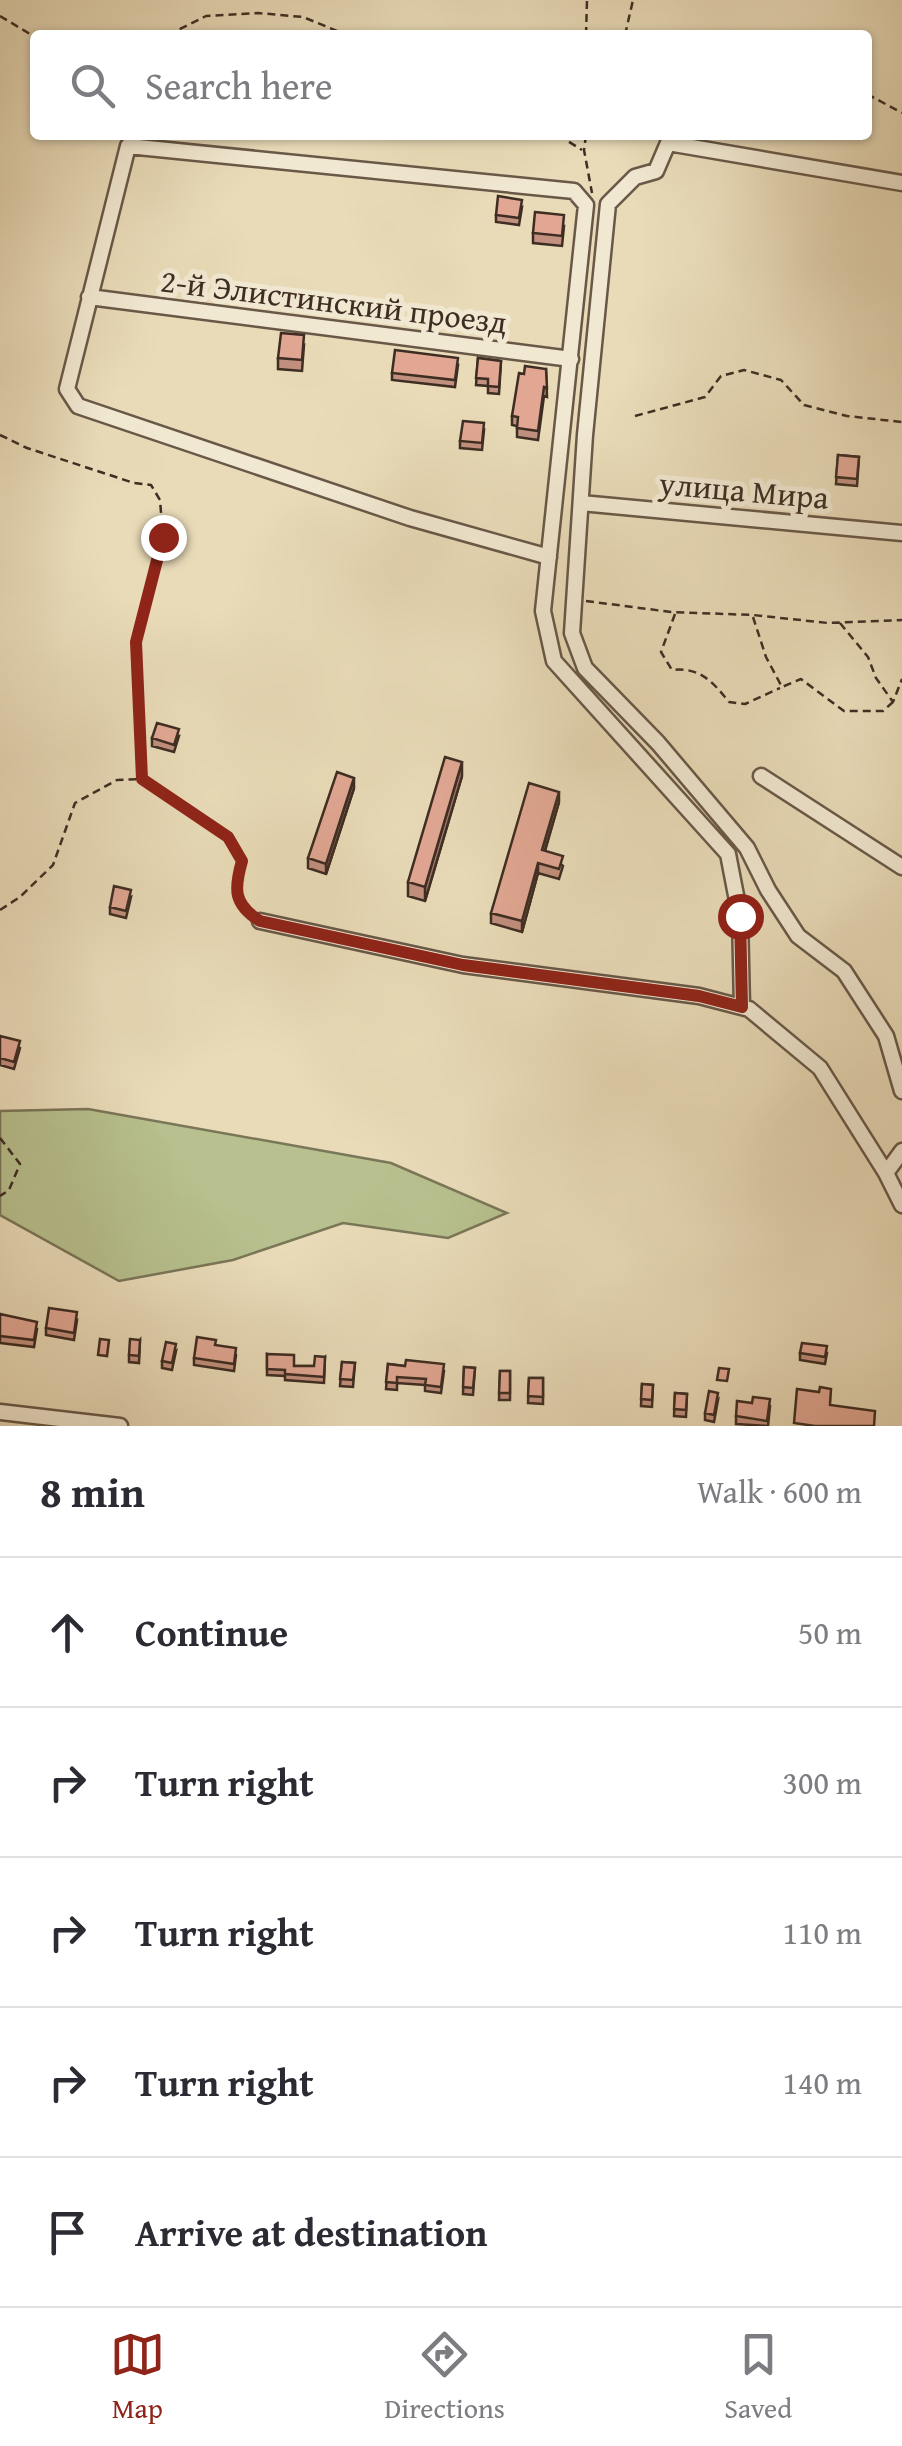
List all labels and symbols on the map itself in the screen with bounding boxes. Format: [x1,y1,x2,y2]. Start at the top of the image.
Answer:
street label: 2-й Элистинский проезд [158,256,510,346]
street label: улица Мира [656,459,832,521]
route end [141,515,187,561]
route start [718,894,764,940]

